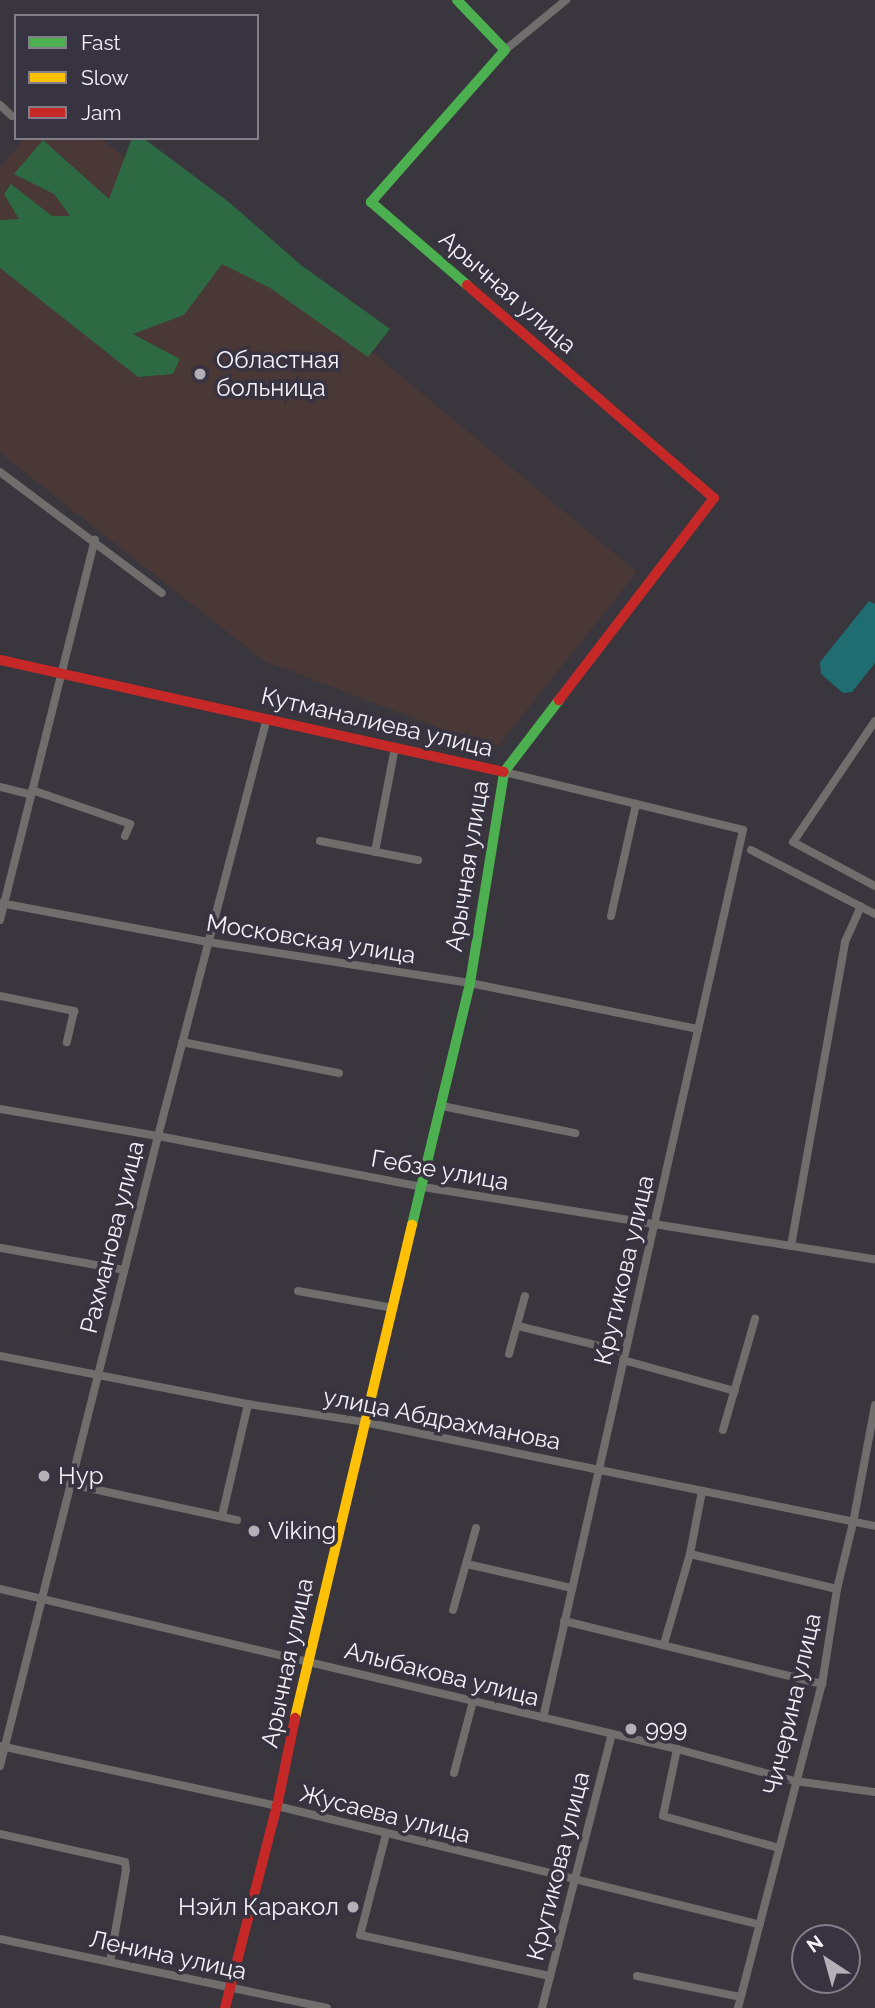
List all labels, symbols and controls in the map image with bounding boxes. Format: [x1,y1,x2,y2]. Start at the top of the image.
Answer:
legend [14,14,259,140]
text: Fast [81,30,121,55]
text: Slow [81,65,129,90]
text: Jam [81,100,122,125]
street label: Арычная улица [433,224,583,360]
place label: Областная больница [216,346,339,402]
marker: Областная больница [190,364,210,384]
street label: Кутманалиева улица [258,681,496,763]
street label: Арычная улица [439,778,495,954]
street label: Московская улица [204,908,418,970]
street label: Рахманова улица [74,1137,150,1337]
street label: Гебзе улица [369,1144,511,1196]
street label: Крутикова улица [588,1172,660,1368]
street label: улица Абдрахманова [320,1382,564,1456]
place label: Нур [58,1462,104,1490]
marker: Нур [36,1468,52,1484]
place label: Viking [268,1517,336,1545]
marker: Viking [246,1523,262,1539]
street label: Арычная улица [255,1575,319,1751]
street label: Чичерина улица [757,1610,827,1798]
street label: Алыбакова улица [342,1636,542,1712]
place label: 999 [645,1715,687,1743]
marker: 999 [623,1721,639,1737]
street label: Крутикова улица [521,1768,595,1964]
street label: Жусаева улица [296,1779,474,1849]
place label: Нэйл Каракол [178,1893,339,1921]
marker: Нэйл Каракол [345,1899,361,1915]
street label: Ленина улица [86,1924,250,1986]
north arrow [791,1924,861,1994]
text: N [803,1930,827,1957]

